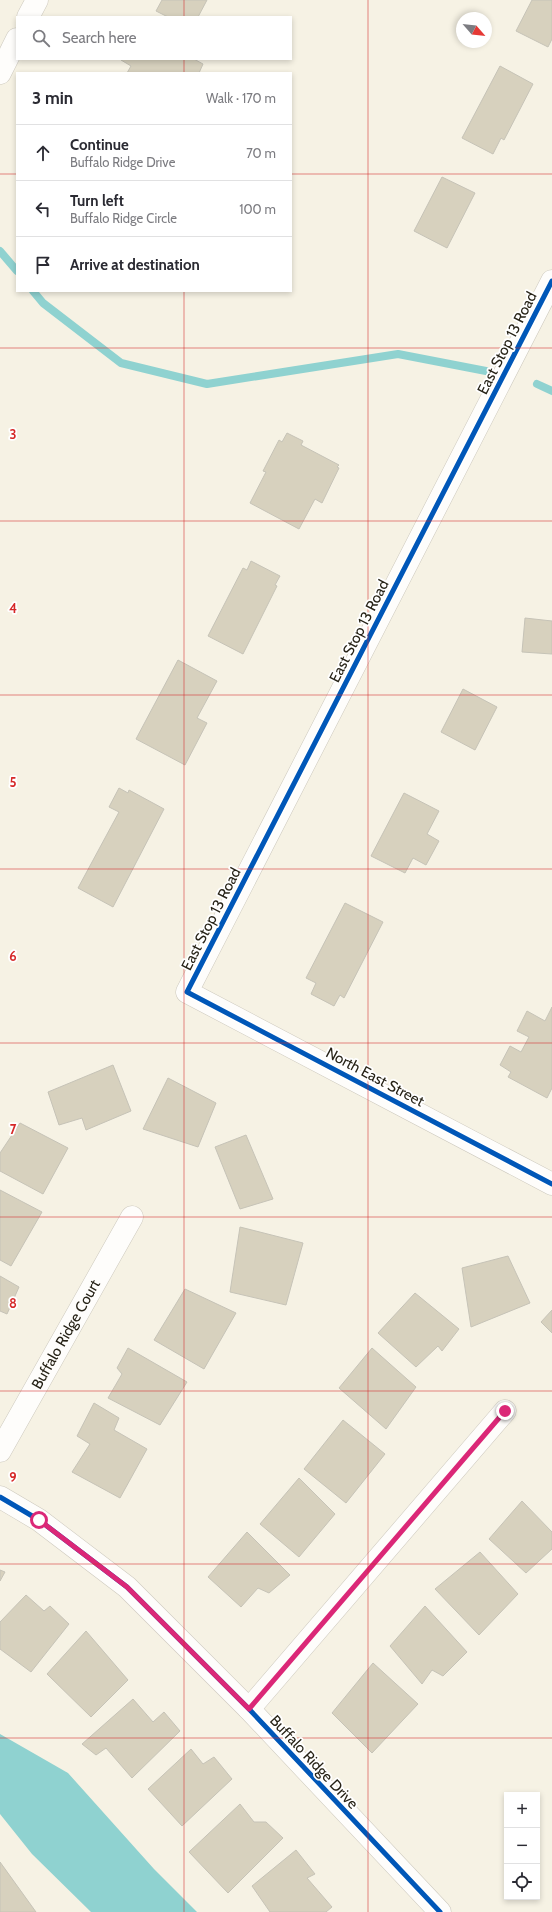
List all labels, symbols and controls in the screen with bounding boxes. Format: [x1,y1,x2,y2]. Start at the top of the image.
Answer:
north arrow [456,12,492,48]
search box [16,16,292,60]
icon: search [30,27,52,49]
text: Search here [62,29,137,47]
text: 3 min [32,88,73,108]
text: Walk · 170 m [206,90,276,106]
text: Continue [70,136,129,154]
icon: ahead [32,142,54,164]
text: 70 m [246,145,276,161]
text: Buffalo Ridge Drive [70,154,175,170]
text: Turn left [70,192,124,210]
icon: left [32,198,54,220]
text: 100 m [239,201,276,217]
text: Buffalo Ridge Circle [70,210,177,226]
icon: arrive [32,254,54,276]
text: Arrive at destination [70,256,200,274]
street label: East Stop 13 Road [473,289,541,397]
text: 3 [9,426,17,442]
street label: East Stop 13 Road [325,577,393,685]
text: 4 [9,600,17,616]
text: 5 [10,774,17,790]
street label: East Stop 13 Road [177,865,245,973]
text: 6 [9,948,17,964]
street label: North East Street [323,1044,427,1110]
text: 7 [10,1121,17,1137]
street label: Buffalo Ridge Court [28,1276,104,1392]
text: 8 [9,1295,17,1311]
route end [496,1402,514,1420]
text: 9 [9,1469,17,1485]
route start [30,1511,48,1529]
street label: Buffalo Ridge Drive [266,1711,362,1813]
map controls [504,1792,540,1900]
button: + [504,1792,540,1828]
button: − [504,1828,540,1864]
button: locate [504,1864,540,1900]

